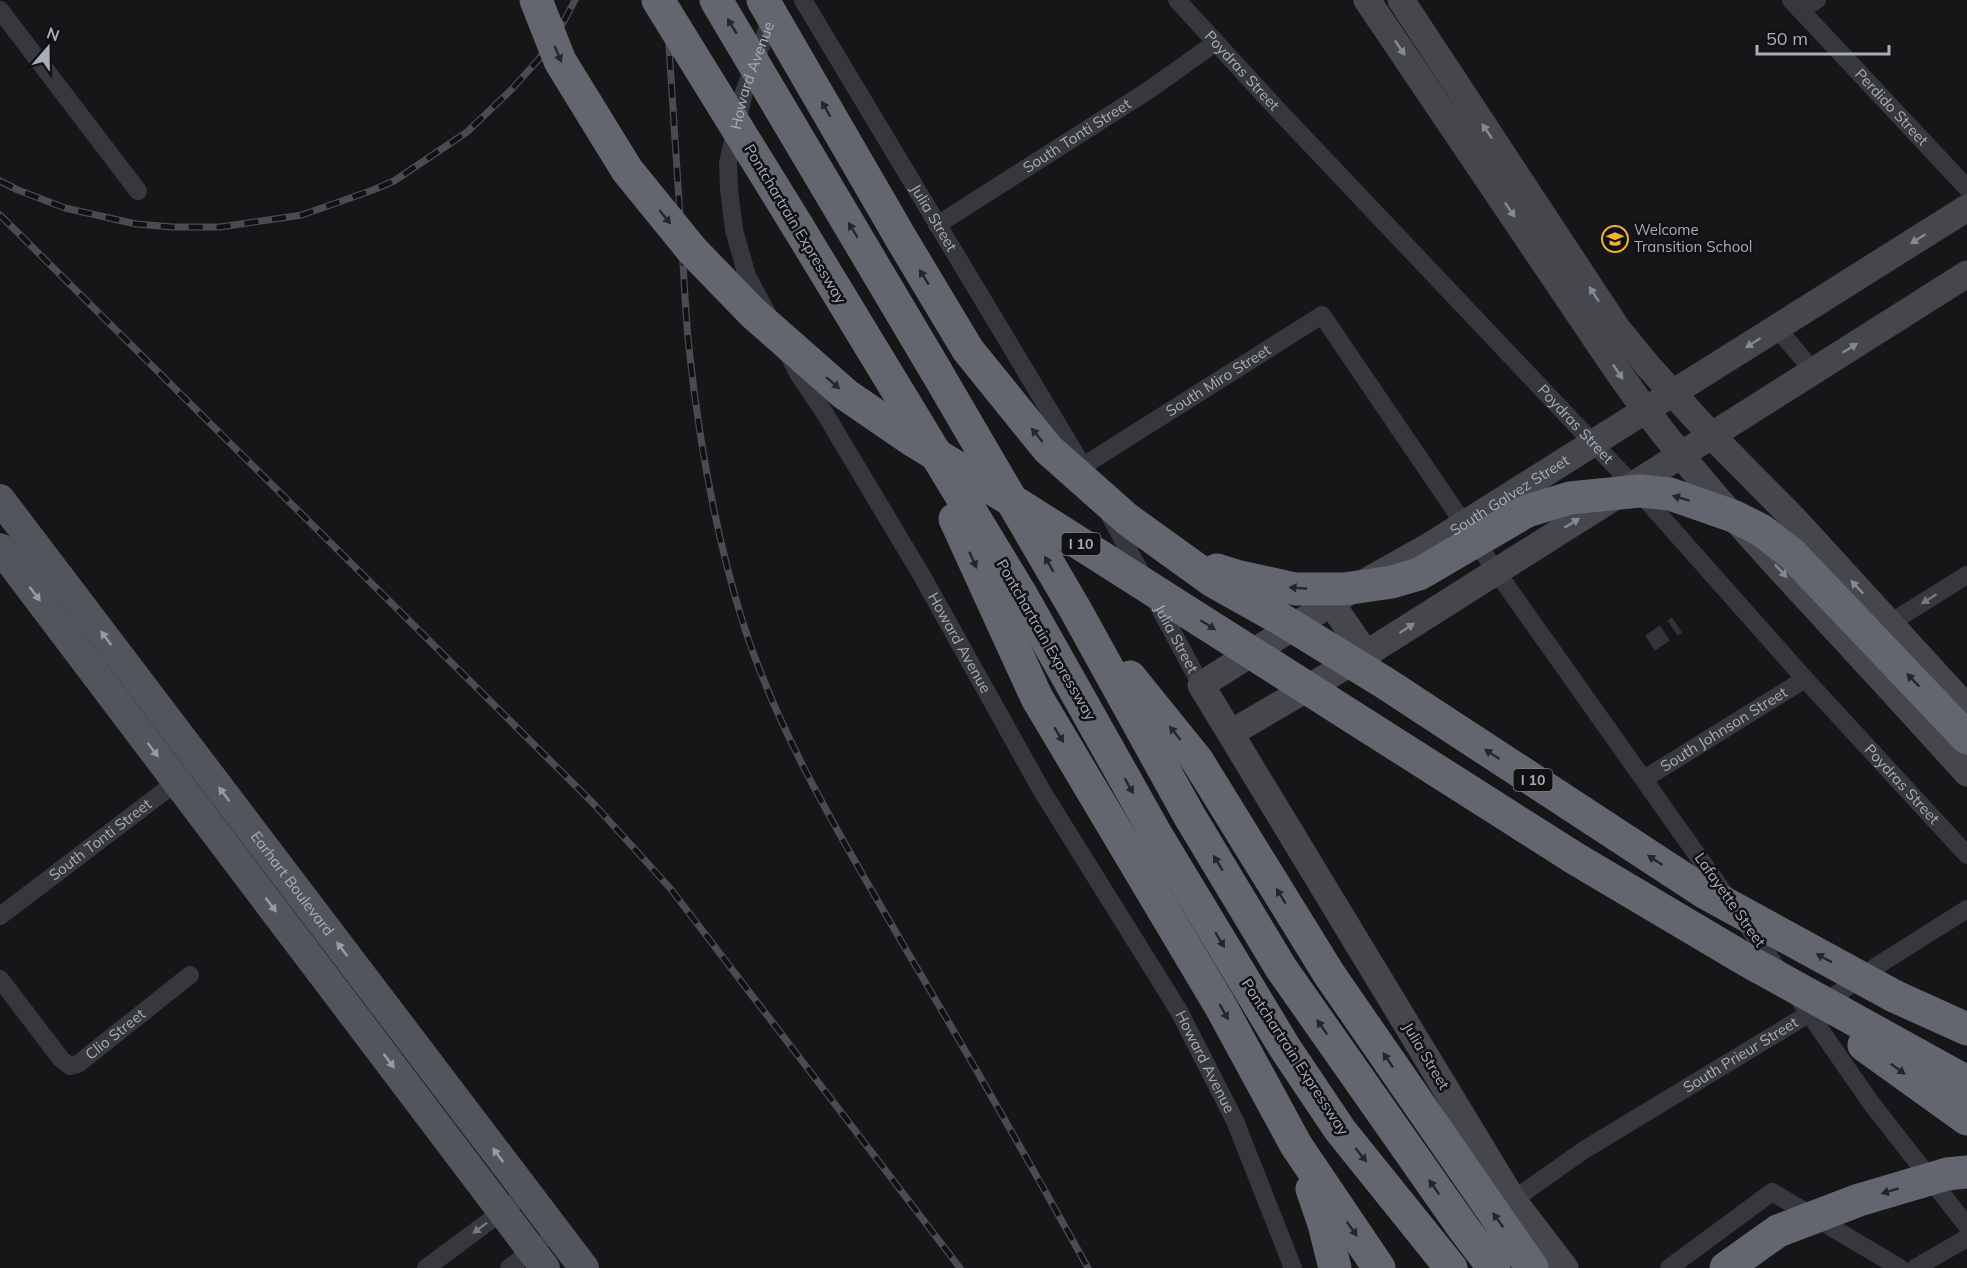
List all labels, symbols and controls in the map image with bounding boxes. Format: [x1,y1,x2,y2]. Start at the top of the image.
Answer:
one-way arrow [727,17,737,34]
north arrow [18,18,78,78]
scale bar [1757,18,1889,56]
street label: Howard Avenue [726,19,778,131]
text: N [44,22,62,45]
street label: Poydras Street [1201,26,1284,114]
text: 50 m [1766,27,1808,50]
one-way arrow [1394,40,1406,56]
one-way arrow [553,46,563,64]
street label: Perdido Street [1851,64,1932,149]
street label: South Tonti Street [1019,94,1134,177]
one-way arrow [821,100,831,117]
one-way arrow [1482,122,1493,139]
street label: Pontchartrain Expressway [740,141,851,307]
street label: Julia Street [907,180,962,255]
one-way arrow [1504,201,1516,217]
one-way arrow [659,209,671,224]
place label: Welcome Transition School [1634,220,1752,256]
one-way arrow [847,222,858,238]
school or university icon: Welcome Transition School [1600,224,1630,254]
one-way arrow [1909,233,1926,244]
one-way arrow [919,269,930,285]
one-way arrow [1589,285,1600,302]
one-way arrow [1745,337,1761,348]
street label: South Miro Street [1162,340,1274,420]
one-way arrow [1842,343,1858,354]
one-way arrow [1612,363,1624,379]
one-way arrow [825,376,840,389]
street label: Poydras Street [1534,380,1618,467]
one-way arrow [1032,428,1044,443]
street label: South Galvez Street [1446,451,1573,540]
one-way arrow [1672,493,1690,502]
one-way arrow [1564,518,1580,529]
road number: I 10 [1062,533,1100,555]
one-way arrow [969,552,978,569]
street label: Pontchartrain Expressway [993,556,1100,724]
one-way arrow [1043,556,1054,572]
one-way arrow [1774,564,1788,579]
one-way arrow [1851,580,1864,595]
one-way arrow [1288,584,1307,593]
one-way arrow [29,587,41,602]
street label: Howard Avenue [924,589,995,696]
one-way arrow [1921,593,1937,604]
street label: Julia Street [1150,601,1203,676]
one-way arrow [1200,620,1217,631]
one-way arrow [1399,623,1415,634]
one-way arrow [101,631,113,646]
one-way arrow [1906,673,1920,687]
street label: South Johnson Street [1657,682,1791,776]
one-way arrow [1169,725,1182,741]
one-way arrow [1053,727,1064,743]
street label: Poydras Street [1861,740,1944,828]
one-way arrow [147,742,159,758]
one-way arrow [1484,748,1501,759]
road number: I 10 [1514,769,1552,791]
one-way arrow [1124,778,1134,795]
one-way arrow [219,786,231,801]
street label: South Tonti Street [45,794,155,885]
street label: Earhart Boulevard [247,827,338,939]
street label: Lafayette Street [1691,849,1770,951]
one-way arrow [1212,855,1223,871]
one-way arrow [1647,855,1664,866]
one-way arrow [1276,888,1287,904]
one-way arrow [264,898,276,913]
one-way arrow [1214,932,1225,948]
one-way arrow [336,941,348,957]
one-way arrow [1815,953,1832,963]
street label: Pontchartrain Expressway [1238,975,1353,1139]
street label: Clio Street [81,1004,149,1064]
one-way arrow [1219,1004,1229,1021]
street label: Howard Avenue [1171,1007,1239,1116]
street label: South Prieur Street [1679,1013,1801,1097]
street label: Julia Street [1399,1019,1454,1093]
one-way arrow [1317,1020,1329,1035]
one-way arrow [1382,1052,1394,1068]
one-way arrow [382,1053,394,1068]
one-way arrow [1890,1063,1905,1075]
one-way arrow [492,1147,504,1163]
one-way arrow [1355,1147,1368,1163]
one-way arrow [1428,1179,1440,1195]
one-way arrow [1881,1187,1899,1196]
one-way arrow [1492,1213,1504,1229]
one-way arrow [472,1221,487,1233]
one-way arrow [1346,1221,1357,1237]

